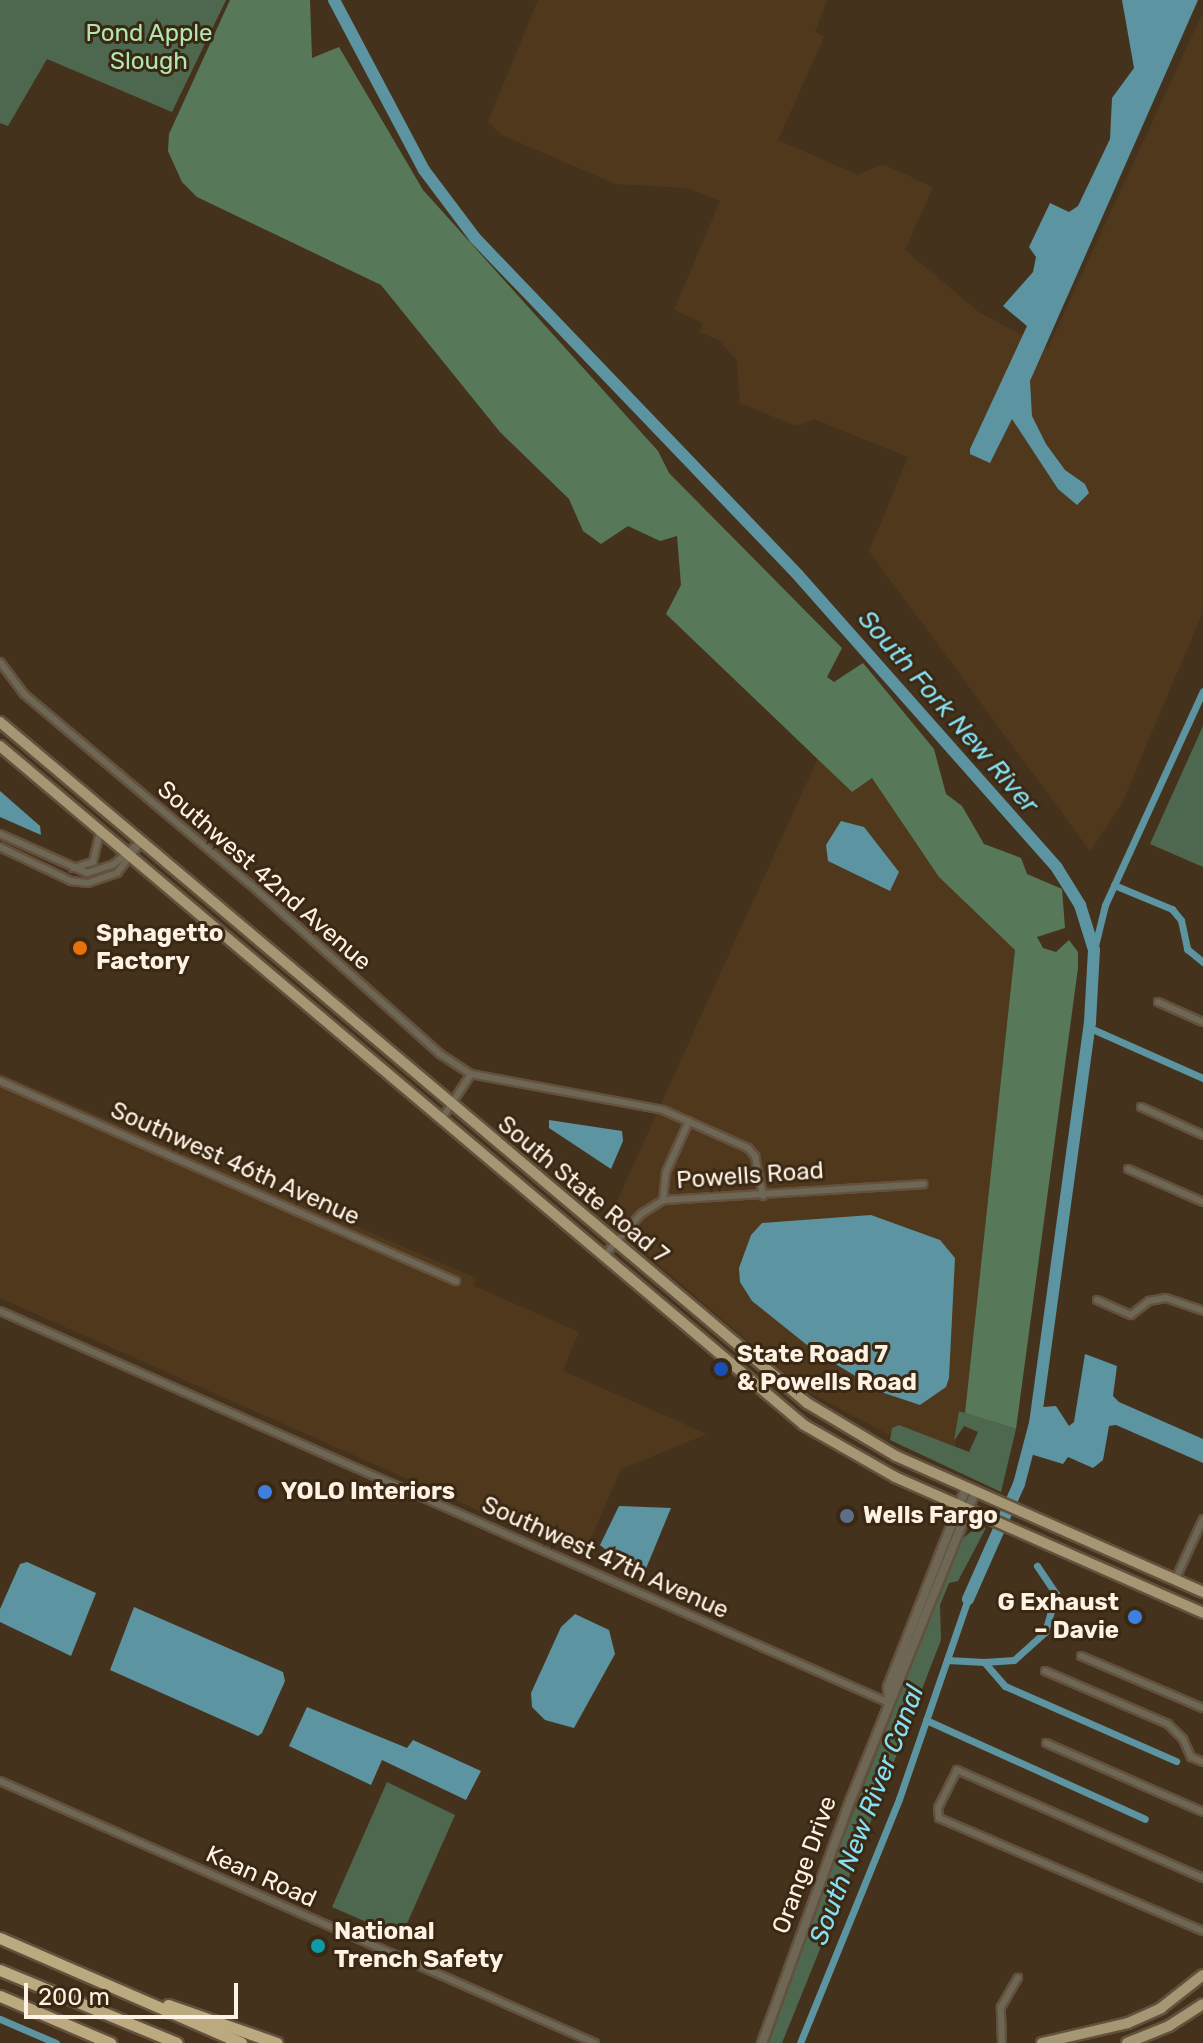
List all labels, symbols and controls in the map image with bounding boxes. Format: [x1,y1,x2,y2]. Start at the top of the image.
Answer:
park label: Pond Apple Slough [85,20,213,76]
water label: South Fork New River [851,604,1045,820]
street label: Southwest 42nd Avenue [151,775,377,977]
place label: Sphagetto Factory [96,920,223,976]
marker: Sphagetto Factory [71,939,89,957]
street label: Southwest 46th Avenue [106,1096,364,1232]
street label: South State Road 7 [492,1110,674,1270]
street label: Powells Road [675,1156,825,1196]
place label: State Road 7 & Powells Road [737,1341,917,1397]
marker: State Road 7 & Powells Road [712,1360,730,1378]
place label: YOLO Interiors [281,1478,455,1506]
marker: YOLO Interiors [256,1483,274,1501]
street label: Southwest 47th Avenue [477,1490,733,1626]
place label: Wells Fargo [863,1502,998,1530]
marker: Wells Fargo [838,1507,856,1525]
place label: G Exhaust – Davie [998,1589,1119,1645]
marker: G Exhaust – Davie [1126,1608,1144,1626]
water label: South New River Canal [803,1680,931,1950]
street label: Orange Drive [767,1792,843,1938]
street label: Kean Road [201,1840,321,1914]
place label: National Trench Safety [334,1918,503,1974]
marker: National Trench Safety [309,1937,327,1955]
scale bar [28,1967,242,2017]
text: 200 m [38,1983,110,2011]

